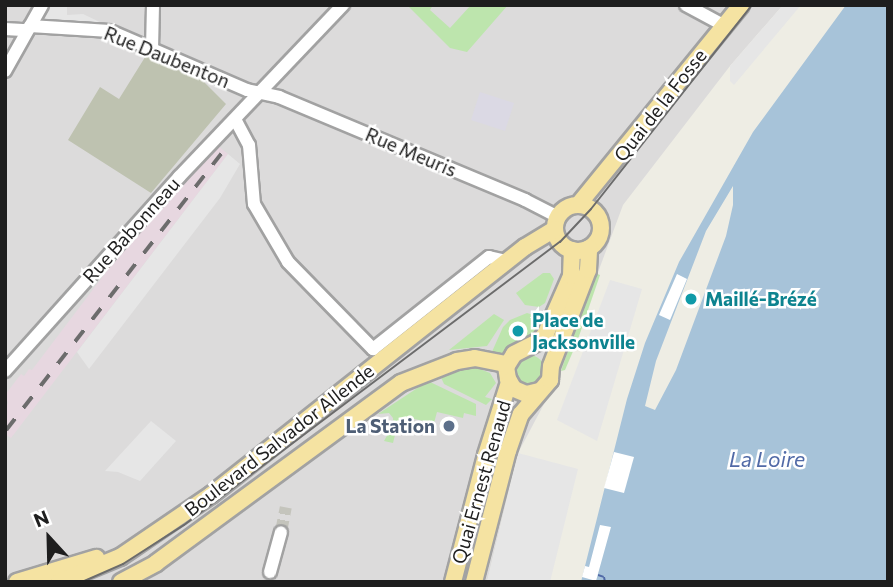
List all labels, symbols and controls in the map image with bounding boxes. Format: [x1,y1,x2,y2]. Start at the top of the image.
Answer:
street label: Rue Daubenton [101,21,233,93]
street label: Quai de la Fosse [609,44,711,166]
street label: Rue Meuris [362,123,460,181]
street label: Rue Babonneau [78,173,184,287]
place label: Maillé-Brézé [705,288,817,310]
marker: Maillé-Brézé [683,291,699,307]
place label: Place de Jacksonville [532,309,635,353]
marker: Place de Jacksonville [510,323,526,339]
street label: Boulevard Salvador Allende [180,359,378,521]
street label: Quai Ernest Renaud [447,398,515,566]
place label: La Station [345,415,435,437]
marker: La Station [441,418,457,434]
water label: La Loire [729,446,805,472]
north arrow [14,503,84,573]
text: N [30,505,52,531]

